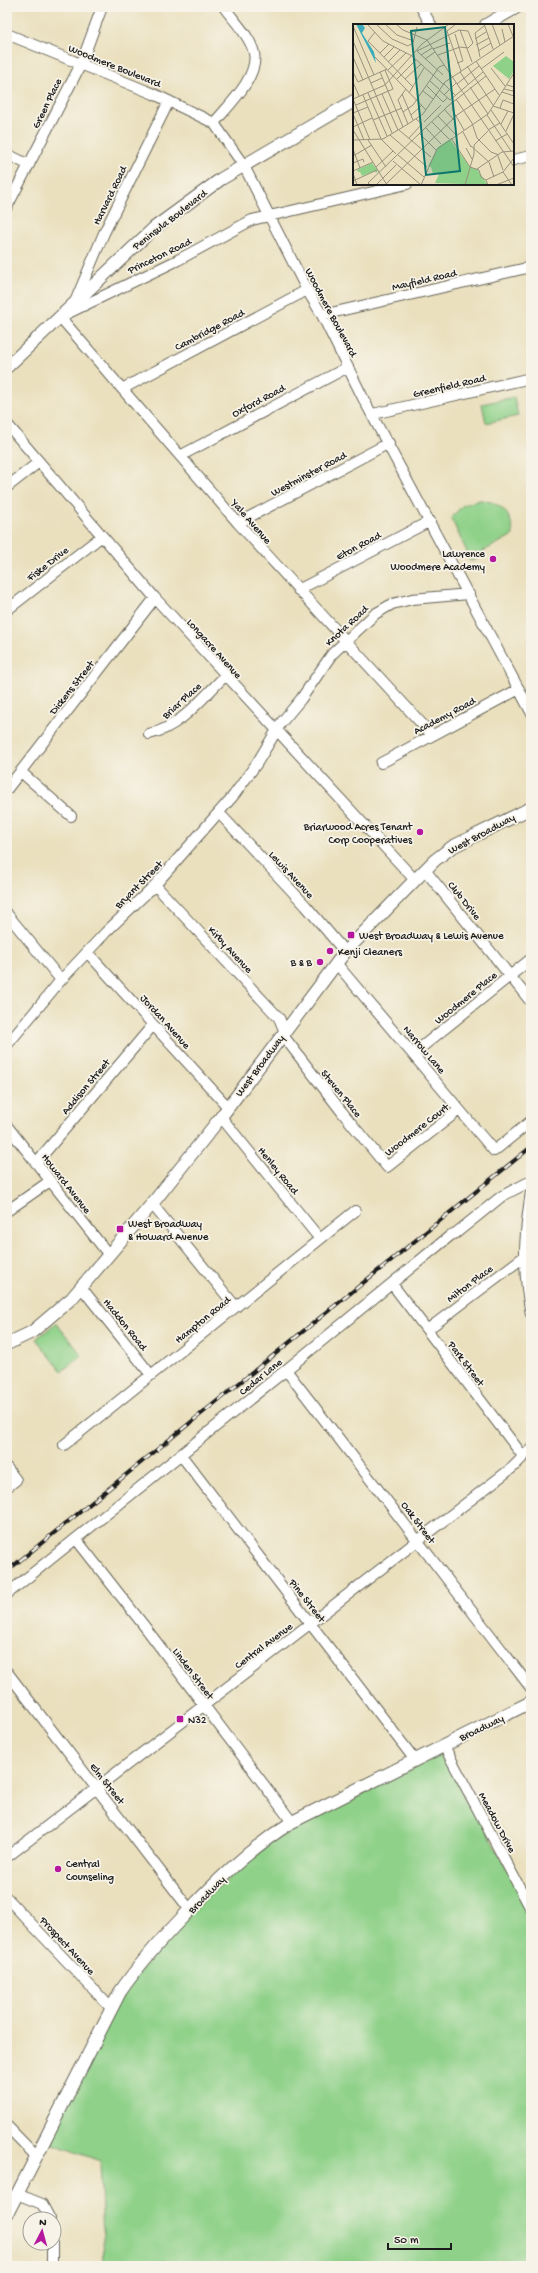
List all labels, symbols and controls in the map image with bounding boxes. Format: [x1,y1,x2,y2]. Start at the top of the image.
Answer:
inset map [353,24,514,185]
street label: Woodmere Boulevard [66,43,164,91]
street label: Green Place [31,77,65,131]
street label: Harvard Road [91,163,131,227]
street label: Peninsula Boulevard [130,187,211,254]
street label: Princeton Road [125,236,195,278]
street label: Mayfield Road [391,266,460,294]
street label: Woodmere Boulevard [302,267,359,361]
street label: Cambridge Road [173,307,248,354]
street label: Greenfield Road [412,371,489,401]
street label: Oxford Road [230,381,289,421]
street label: Westminster Road [269,449,350,500]
street label: Yale Avenue [227,497,273,547]
street label: Eton Road [335,529,385,564]
street label: Fiske Drive [24,544,72,585]
place label: Lawrence Woodmere Academy [390,549,486,574]
marker: Lawrence Woodmere Academy [488,554,498,564]
street label: Knota Road [323,603,372,649]
street label: Longacre Avenue [184,617,244,682]
street label: Dickens Street [47,658,98,718]
street label: Briar Place [160,681,205,723]
street label: Academy Road [412,695,479,738]
street label: West Broadway [446,812,518,857]
place label: Briarwood Acres Tenant Corp Cooperatives [303,822,414,847]
marker: Briarwood Acres Tenant Corp Cooperatives [415,827,425,837]
street label: Lewis Avenue [266,849,316,902]
street label: Bryant Street [112,858,167,913]
street label: Club Drive [444,880,483,923]
street label: Kirby Avenue [205,925,254,976]
marker: West Broadway & Lewis Avenue [346,930,356,940]
place label: West Broadway & Lewis Avenue [359,931,504,943]
marker: Kenji Cleaners [325,946,335,956]
place label: Kenji Cleaners [338,947,403,959]
marker: B & B [315,957,325,967]
place label: B & B [289,958,312,970]
street label: Woodmere Place [433,969,500,1027]
street label: Jordan Avenue [137,993,192,1052]
street label: Narrow Lane [400,1024,447,1077]
street label: West Broadway [234,1033,288,1099]
street label: Addison Street [60,1056,114,1117]
street label: Steven Place [318,1068,363,1121]
street label: Woodmere Court [383,1101,453,1159]
street label: Henley Road [255,1145,301,1199]
street label: Howard Avenue [38,1152,93,1217]
place label: West Broadway & Howard Avenue [128,1219,209,1244]
marker: West Broadway & Howard Avenue [115,1224,125,1234]
street label: Milton Place [445,1263,496,1306]
street label: Hampton Road [173,1294,235,1347]
street label: Haddon Road [100,1297,150,1355]
street label: Park Street [444,1339,487,1390]
street label: Cedar Lane [237,1356,285,1398]
street label: Oak Street [398,1500,438,1548]
street label: Pine Street [285,1577,328,1626]
street label: Central Avenue [233,1621,296,1672]
street label: Linden Street [169,1646,216,1703]
street label: Broadway [457,1713,507,1745]
marker: N32 [175,1714,185,1724]
place label: N32 [188,1715,207,1727]
street label: Elm Street [87,1761,127,1808]
street label: Meadow Drive [475,1791,517,1855]
place label: Central Counseling [66,1859,114,1884]
marker: Central Counseling [53,1864,63,1874]
street label: Broadway [186,1874,229,1917]
street label: Prospect Avenue [36,1914,97,1978]
north arrow [22,2211,62,2251]
text: N [39,2217,47,2229]
scale bar [388,2225,451,2251]
text: 50 m [394,2234,419,2248]

